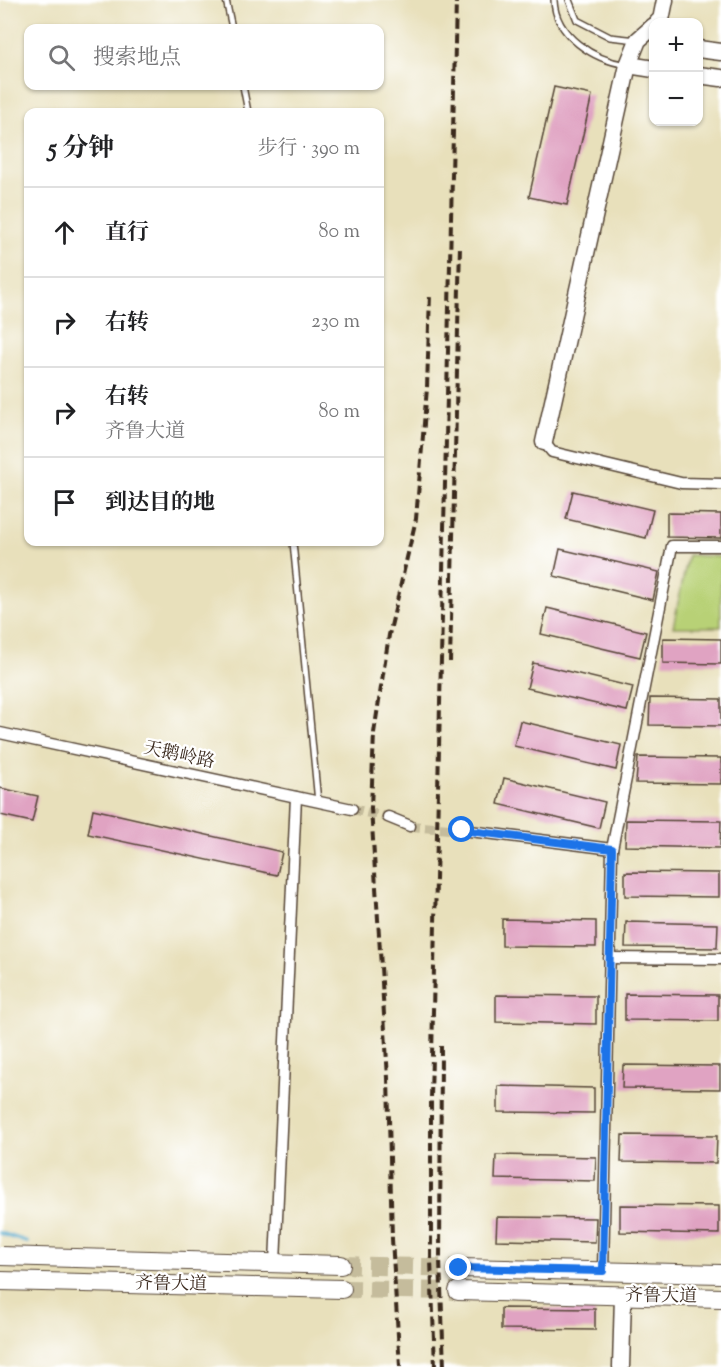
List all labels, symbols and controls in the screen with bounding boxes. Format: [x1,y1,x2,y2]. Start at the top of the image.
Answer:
map controls [649,18,703,126]
button: + [649,18,703,72]
search box [24,24,384,90]
icon: search [45,41,78,74]
text: 搜索地点 [93,43,181,75]
button: − [649,72,703,126]
text: 5 分钟 [48,131,114,168]
text: 步行 · 390 m [257,135,360,164]
icon: ahead [48,216,81,249]
text: 直行 [105,218,149,250]
text: 80 m [319,218,360,247]
icon: right [48,306,81,339]
text: 右转 [105,308,149,340]
text: 230 m [311,308,360,337]
text: 右转 [105,382,149,414]
icon: right [48,396,81,429]
text: 80 m [319,398,360,427]
text: 齐鲁大道 [105,418,185,447]
icon: arrive [48,486,81,519]
text: 到达目的地 [105,488,215,520]
street label: 天鹅岭路 [141,736,217,776]
route start [448,816,474,842]
route end [445,1254,471,1280]
street label: 齐鲁大道 [135,1271,207,1299]
street label: 齐鲁大道 [625,1283,697,1311]

